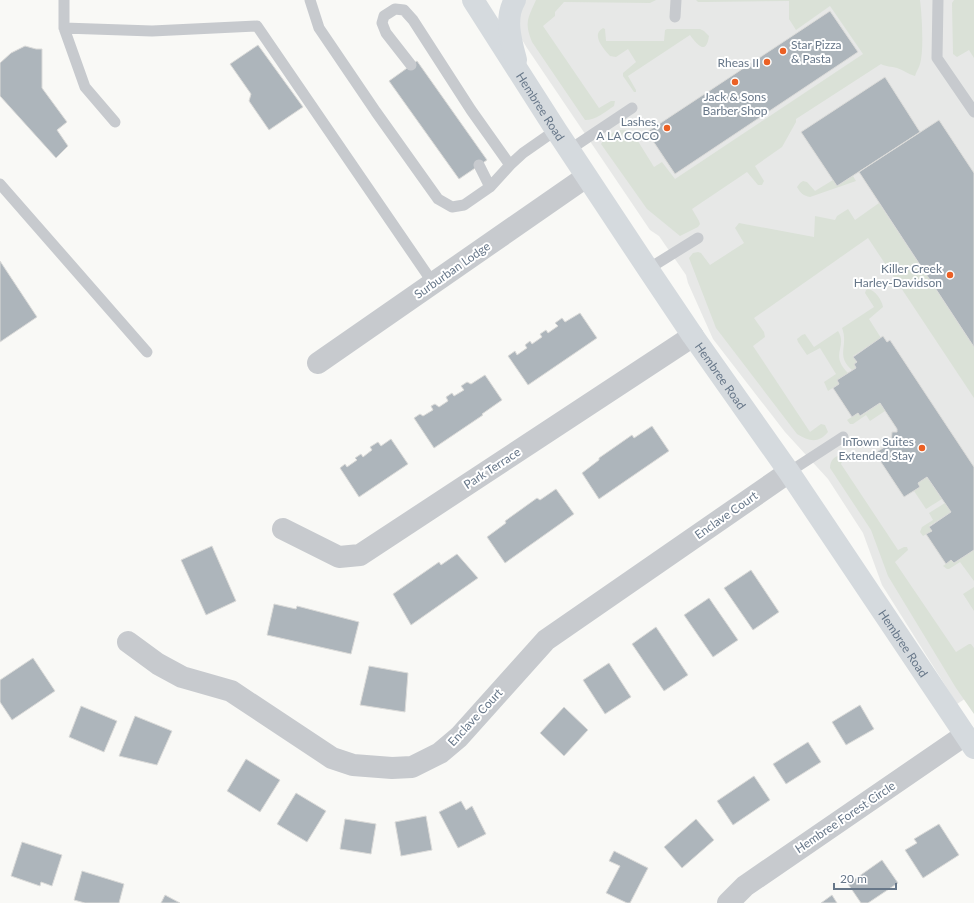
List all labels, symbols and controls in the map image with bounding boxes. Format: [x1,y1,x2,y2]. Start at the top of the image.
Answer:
place label: Star Pizza & Pasta [791,37,842,66]
marker: Star Pizza & Pasta [778,46,788,56]
place label: Rheas II [718,55,759,70]
marker: Rheas II [762,57,772,67]
street label: Hembree Road [513,69,568,143]
marker: Jack & Sons Barber Shop [730,77,740,87]
place label: Jack & Sons Barber Shop [703,89,768,118]
place label: Lashes, A LA COCO [596,114,659,143]
marker: Lashes, A LA COCO [662,123,672,133]
street label: Surburban Lodge [411,238,493,302]
place label: Killer Creek Harley-Davidson [854,261,943,290]
marker: Killer Creek Harley-Davidson [945,270,955,280]
street label: Hembree Road [692,339,750,412]
place label: InTown Suites Extended Stay [838,434,915,463]
marker: InTown Suites Extended Stay [917,443,927,453]
street label: Park Terrace [461,444,523,492]
street label: Enclave Court [692,487,761,542]
street label: Hembree Road [876,606,932,680]
street label: Enclave Court [444,685,506,749]
street label: Hembree Forest Circle [792,778,898,856]
scale bar [834,865,896,891]
text: 20 m [840,871,867,886]

